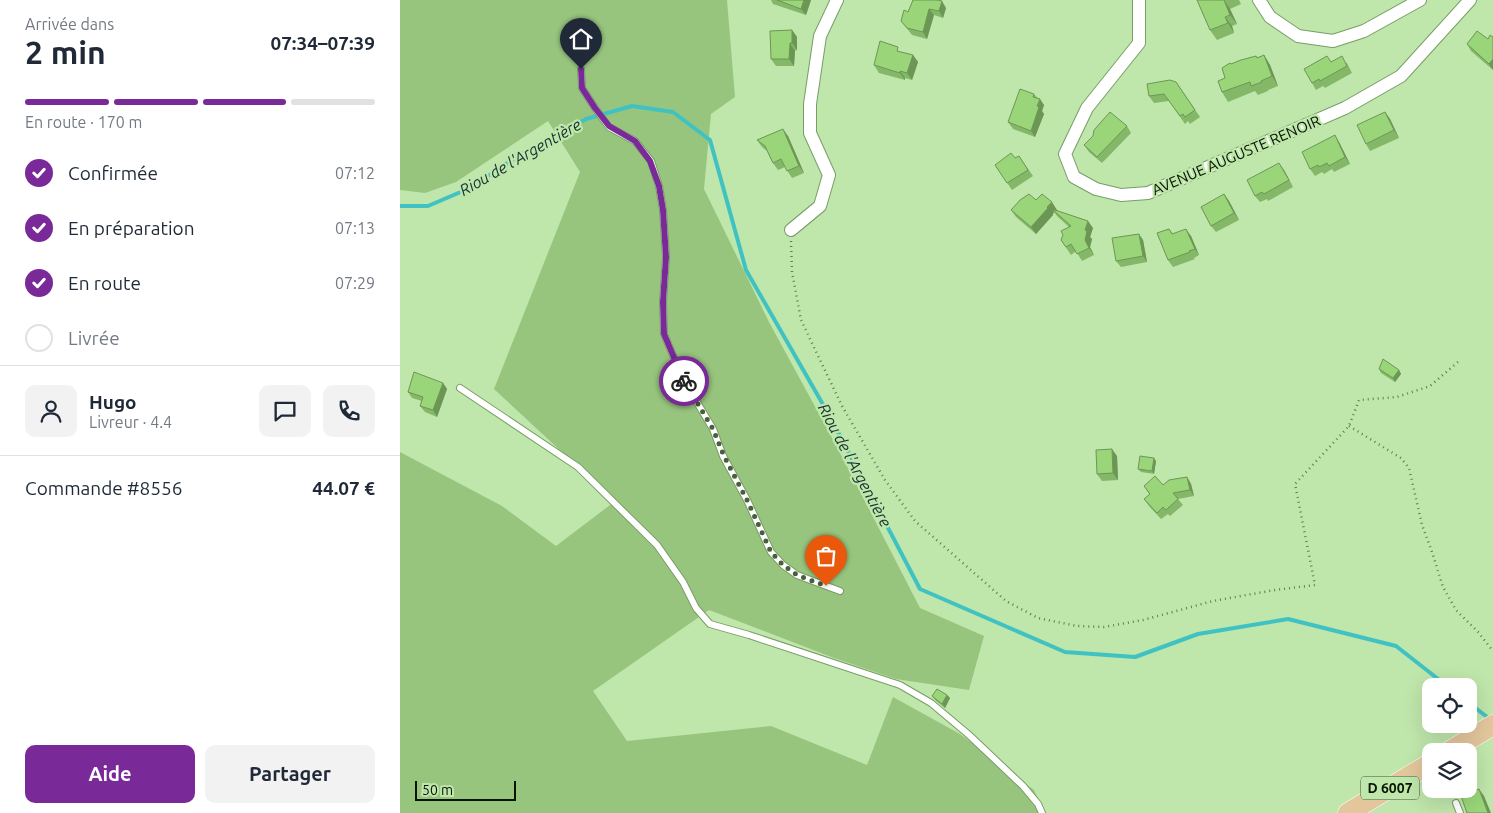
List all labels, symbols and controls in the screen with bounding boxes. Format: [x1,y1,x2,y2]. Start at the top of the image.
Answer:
text: Arrivée dans [25,15,114,33]
pin [560,18,602,69]
icon: home [567,25,595,53]
text: 07:34–07:39 [270,32,375,54]
text: 2 min [25,34,106,70]
street label: AVENUE AUGUSTE RENOIR [1149,112,1323,198]
text: En route · 170 m [25,113,142,131]
water label: Riou de l'Argentière [456,115,584,199]
icon: check [25,159,53,187]
text: Confirmée [68,162,158,184]
text: 07:12 [335,164,375,182]
icon: check [25,214,53,242]
text: En préparation [68,217,195,239]
text: 07:13 [335,219,375,237]
icon: check [25,269,53,297]
text: En route [68,272,141,294]
text: 07:29 [335,274,375,292]
text: Livrée [68,327,120,349]
courier [659,356,709,406]
icon: bike [670,367,698,395]
button: person [25,385,77,437]
button: chat [259,385,311,437]
button: phone [323,385,375,437]
text: Hugo [89,391,137,413]
water label: Riou de l'Argentière [815,400,895,530]
text: Livreur · 4.4 [89,413,172,431]
text: Commande #8556 [25,477,182,499]
text: 44.07 € [312,477,375,499]
pin [805,535,847,586]
icon: bag [812,542,840,570]
map controls [1422,678,1477,798]
button: locate [1422,678,1477,733]
button: layers [1422,743,1477,798]
button: Aide [25,745,195,803]
button: Partager [205,745,375,803]
road number: D 6007 [1361,776,1419,800]
scale bar [415,778,516,801]
text: 50 m [422,782,453,798]

